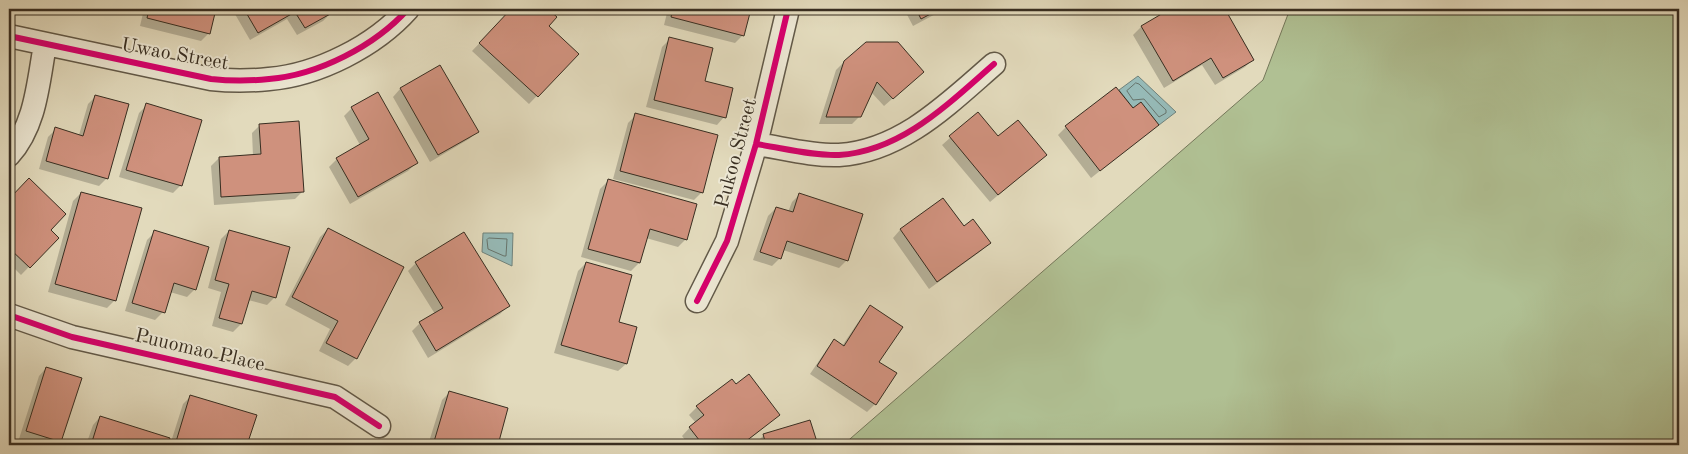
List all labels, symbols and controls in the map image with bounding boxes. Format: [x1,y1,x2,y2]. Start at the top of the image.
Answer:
street label: Uwao Street [119,36,230,74]
street label: Pukoo Street [713,96,761,211]
street label: Puuomao Place [133,326,267,376]

